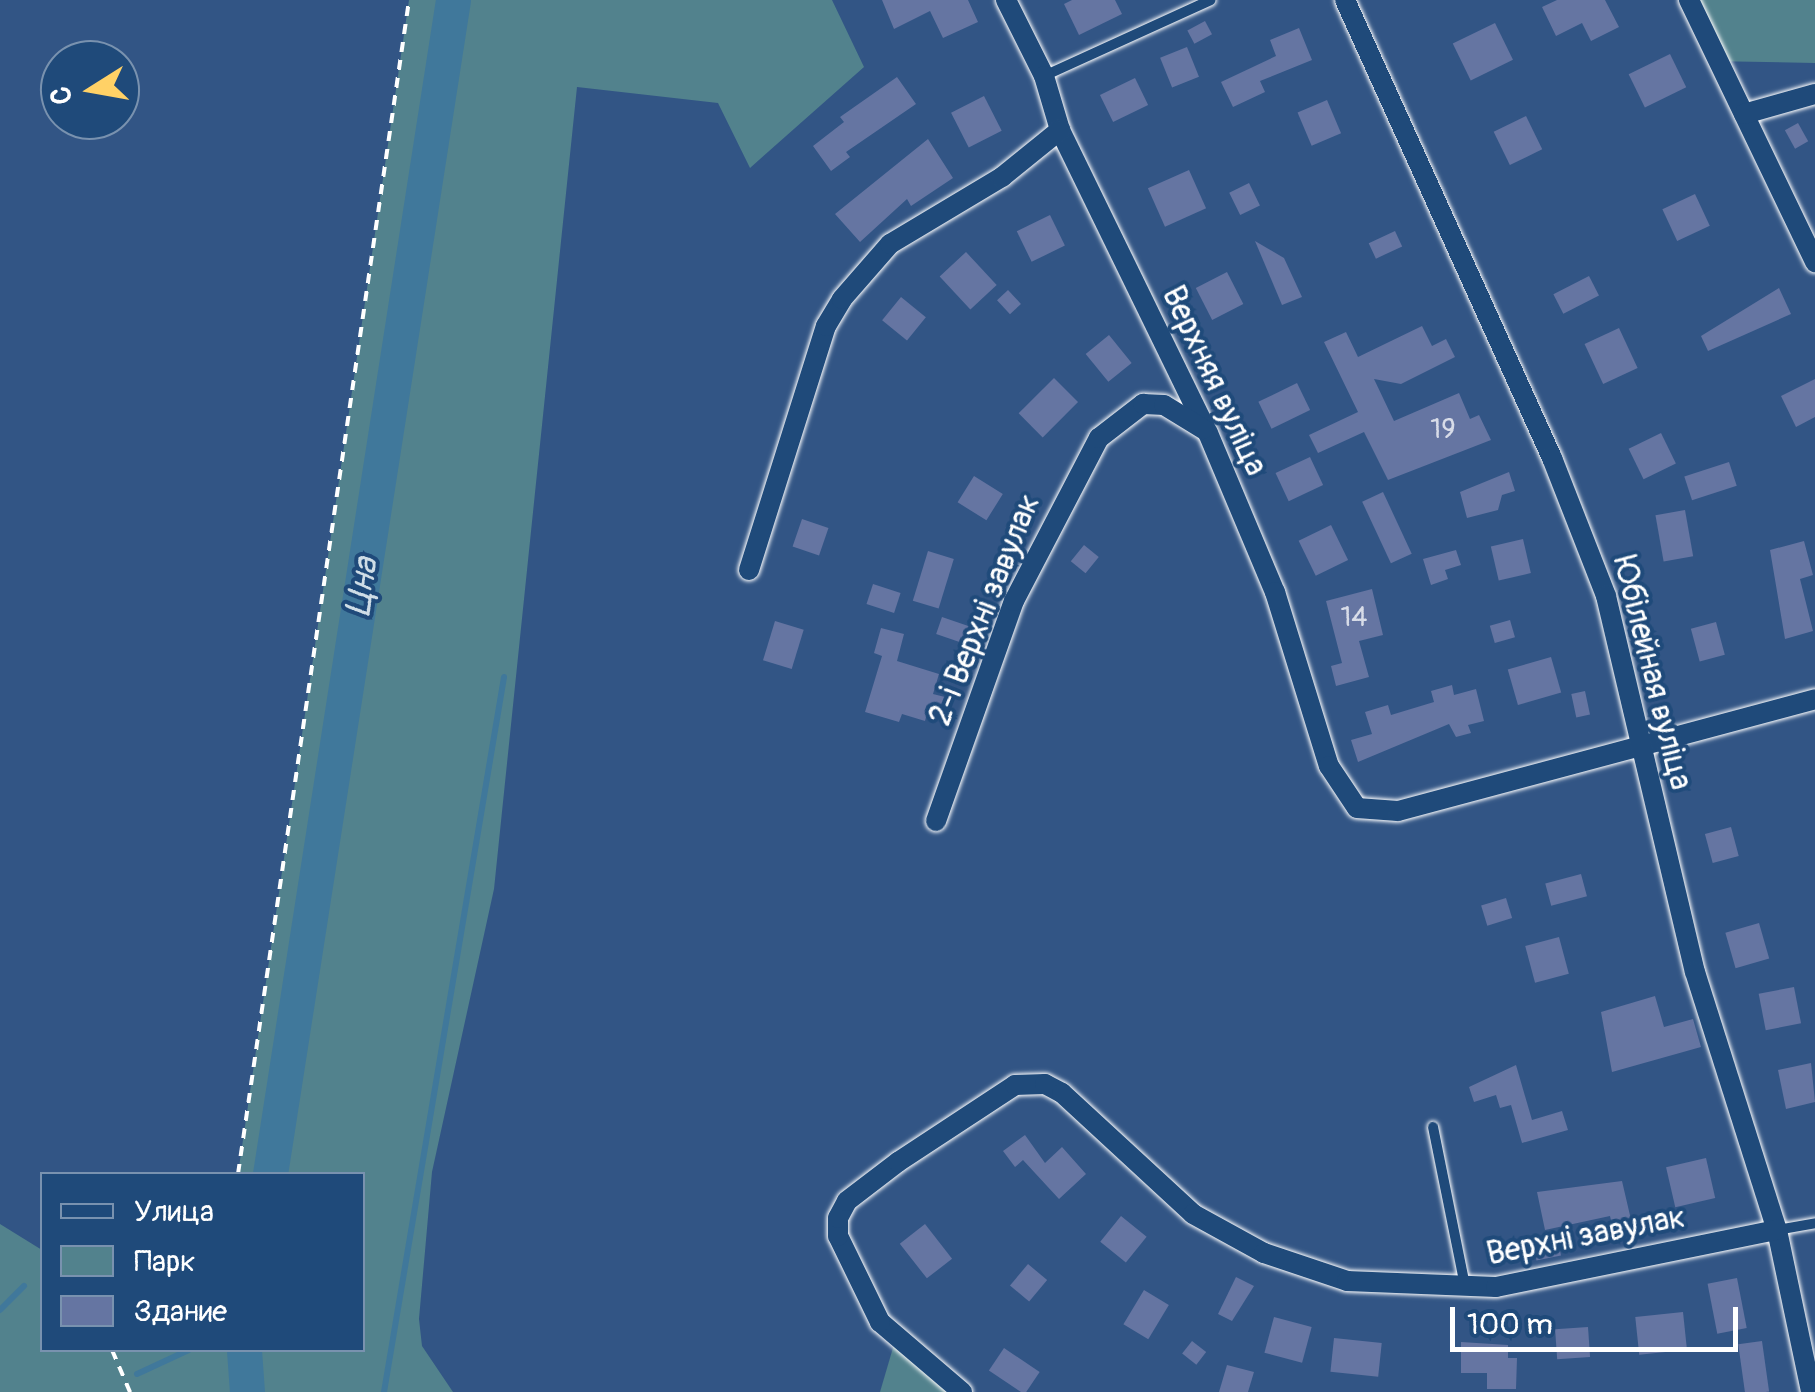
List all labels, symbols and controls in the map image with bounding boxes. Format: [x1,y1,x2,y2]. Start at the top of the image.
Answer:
north arrow [40,40,140,140]
text: С [43,84,81,107]
street label: Верхняя вуліца [1153,280,1275,482]
house number: 19 [1430,413,1456,447]
street label: 2-і Верхні завулак [921,489,1049,731]
street label: Юбілейная вуліца [1604,552,1700,794]
water label: Цна [337,555,387,619]
house number: 14 [1340,601,1368,635]
legend [40,1172,365,1352]
text: Улица [134,1193,214,1230]
street label: Верхні завулак [1483,1198,1689,1274]
text: Парк [134,1243,196,1280]
scale bar [1455,1287,1742,1349]
text: Здание [134,1293,227,1330]
text: 100 m [1467,1306,1553,1343]

